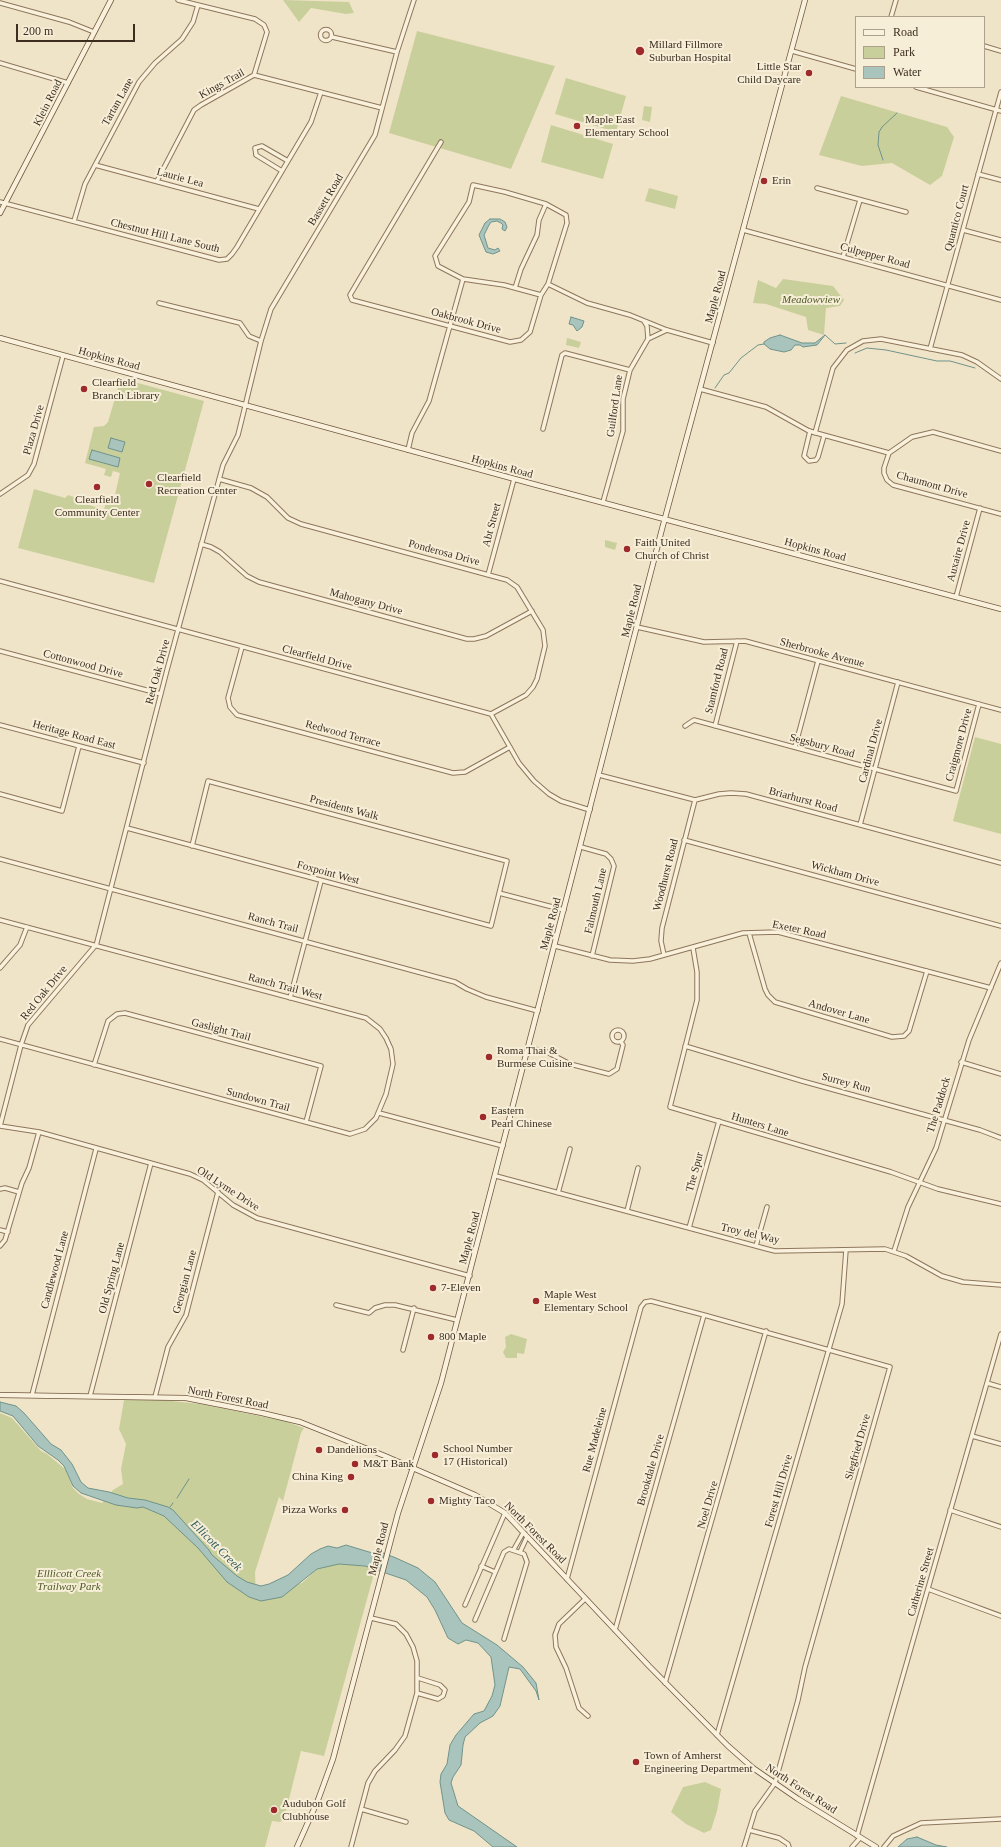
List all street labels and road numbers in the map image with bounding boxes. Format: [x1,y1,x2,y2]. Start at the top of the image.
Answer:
street label: Kings Trail [197,66,247,102]
street label: Tartan Lane [99,76,137,128]
street label: Klein Road [31,78,65,128]
street label: Laurie Lea [155,165,205,191]
street label: Bassett Road [305,172,347,228]
street label: Quantico Court [942,183,972,253]
street label: Chestnut Hill Lane South [109,216,221,256]
street label: Culpepper Road [839,240,911,272]
street label: Maple Road [703,269,729,325]
street label: Oakbrook Drive [430,305,502,337]
street label: Hopkins Road [77,344,141,374]
street label: Guilford Lane [604,374,626,438]
street label: Plaza Drive [21,403,47,457]
street label: Hopkins Road [470,452,534,482]
street label: Chaumont Drive [895,469,969,501]
street label: Abt Street [480,502,504,548]
street label: Auxaire Drive [944,519,974,583]
street label: Hopkins Road [783,535,847,565]
street label: Ponderosa Drive [407,537,481,569]
street label: Maple Road [619,583,645,639]
street label: Mahogany Drive [328,586,404,618]
street label: Sherbrooke Avenue [778,635,866,671]
street label: Red Oak Drive [143,638,173,706]
street label: Clearfield Drive [281,642,353,674]
street label: Cottonwood Drive [42,647,124,681]
street label: Stamford Road [703,647,731,715]
street label: Craigmore Drive [943,707,975,783]
street label: Heritage Road East [31,718,117,752]
street label: Redwood Terrace [304,718,382,750]
street label: Cardinal Drive [856,718,886,784]
street label: Segsbury Road [788,731,856,761]
street label: Briarhurst Road [767,784,839,816]
street label: Presidents Walk [308,792,380,824]
street label: Woodhurst Road [651,838,681,912]
street label: Foxpoint West [295,858,361,888]
street label: Wickham Drive [809,859,881,889]
street label: Falmouth Lane [582,867,610,935]
street label: Maple Road [538,896,564,952]
street label: Ranch Trail [246,910,300,936]
street label: Exeter Road [771,918,827,942]
street label: Red Oak Drive [18,963,70,1023]
street label: Ranch Trail West [246,971,324,1003]
street label: Andover Lane [807,997,871,1027]
street label: Gaslight Trail [190,1016,252,1044]
street label: Surrey Run [820,1070,872,1096]
street label: The Paddock [924,1075,954,1135]
street label: Sundown Trail [225,1085,291,1115]
street label: Hunters Lane [730,1110,790,1140]
street label: The Spur [683,1151,707,1193]
street label: Old Lyme Drive [194,1164,262,1214]
street label: Maple Road [457,1210,483,1266]
street label: Troy del Way [719,1221,781,1247]
street label: Candlewood Lane [38,1229,72,1311]
street label: Old Spring Lane [96,1241,128,1315]
street label: Georgian Lane [170,1249,200,1315]
street label: North Forest Road [187,1384,269,1412]
street label: Rue Madeleine [580,1406,610,1474]
street label: Siegfried Drive [842,1412,874,1482]
street label: Brookdale Drive [635,1433,667,1507]
street label: Forest Hill Drive [762,1453,796,1529]
street label: Noel Drive [695,1480,721,1530]
street label: North Forest Road [501,1499,569,1567]
street label: Maple Road [366,1521,392,1577]
street label: Catherine Street [905,1546,937,1618]
street label: North Forest Road [763,1761,839,1817]

